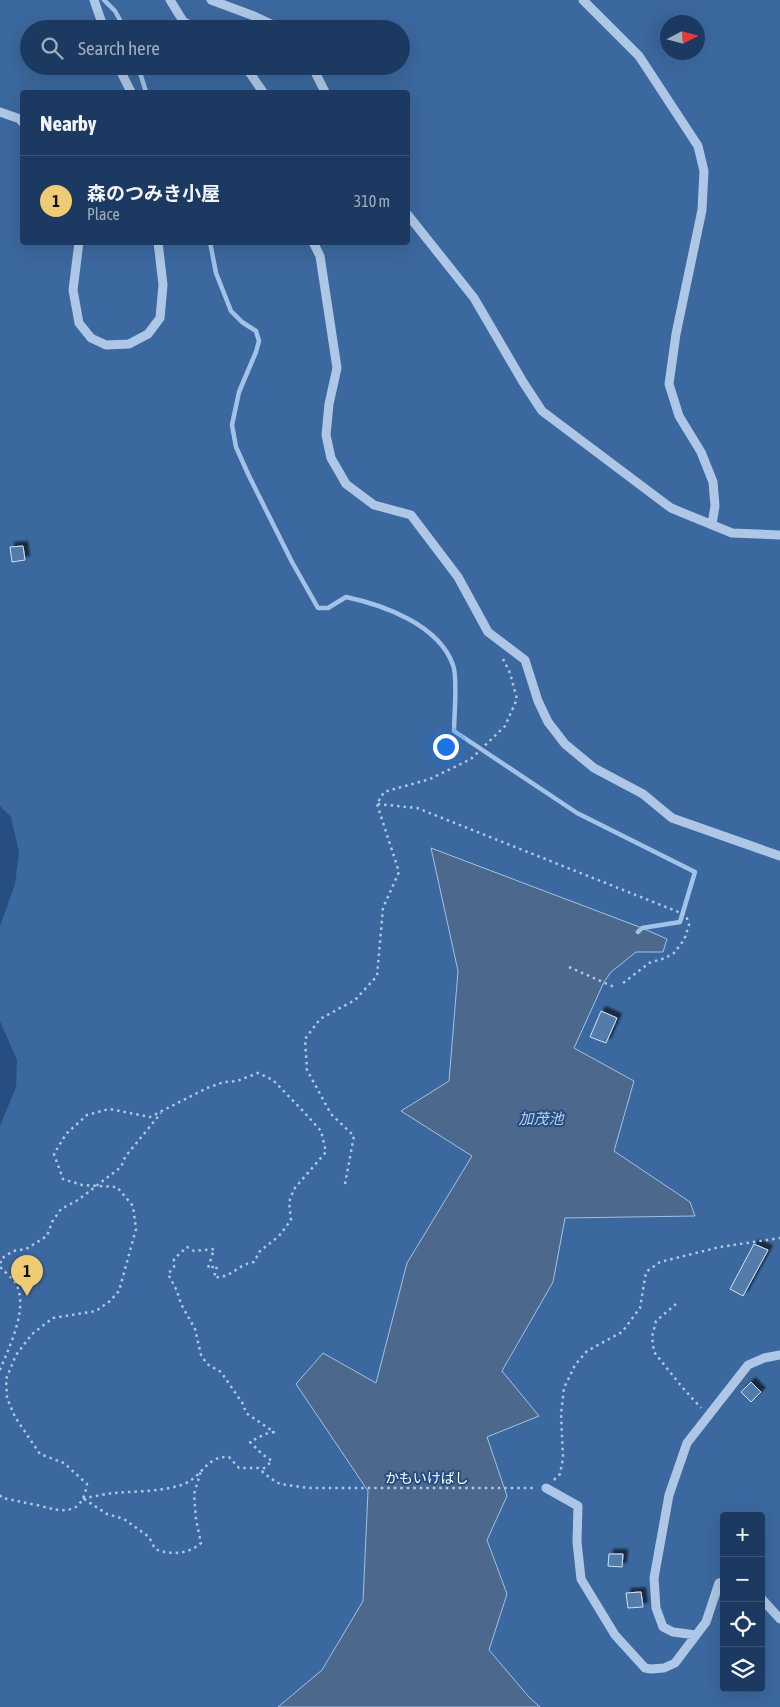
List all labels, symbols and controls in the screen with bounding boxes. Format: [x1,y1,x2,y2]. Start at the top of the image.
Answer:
north arrow [660,15,705,60]
search box [20,20,410,75]
icon: search [38,34,66,62]
text: Search here [78,37,160,59]
text: Nearby [40,111,96,135]
text: 森のつみき小屋 [87,182,220,204]
text: 1 [52,192,60,210]
text: 310 m [354,192,390,210]
text: Place [87,205,120,223]
your location [433,734,459,760]
water label: 加茂池 [518,1110,565,1127]
pin: 1 [11,1255,43,1296]
street label: かもいけばし [385,1470,469,1486]
map controls [720,1512,765,1692]
button: + [720,1512,765,1557]
button: − [720,1557,765,1602]
button: locate [720,1602,765,1647]
button: layers [720,1647,765,1692]

